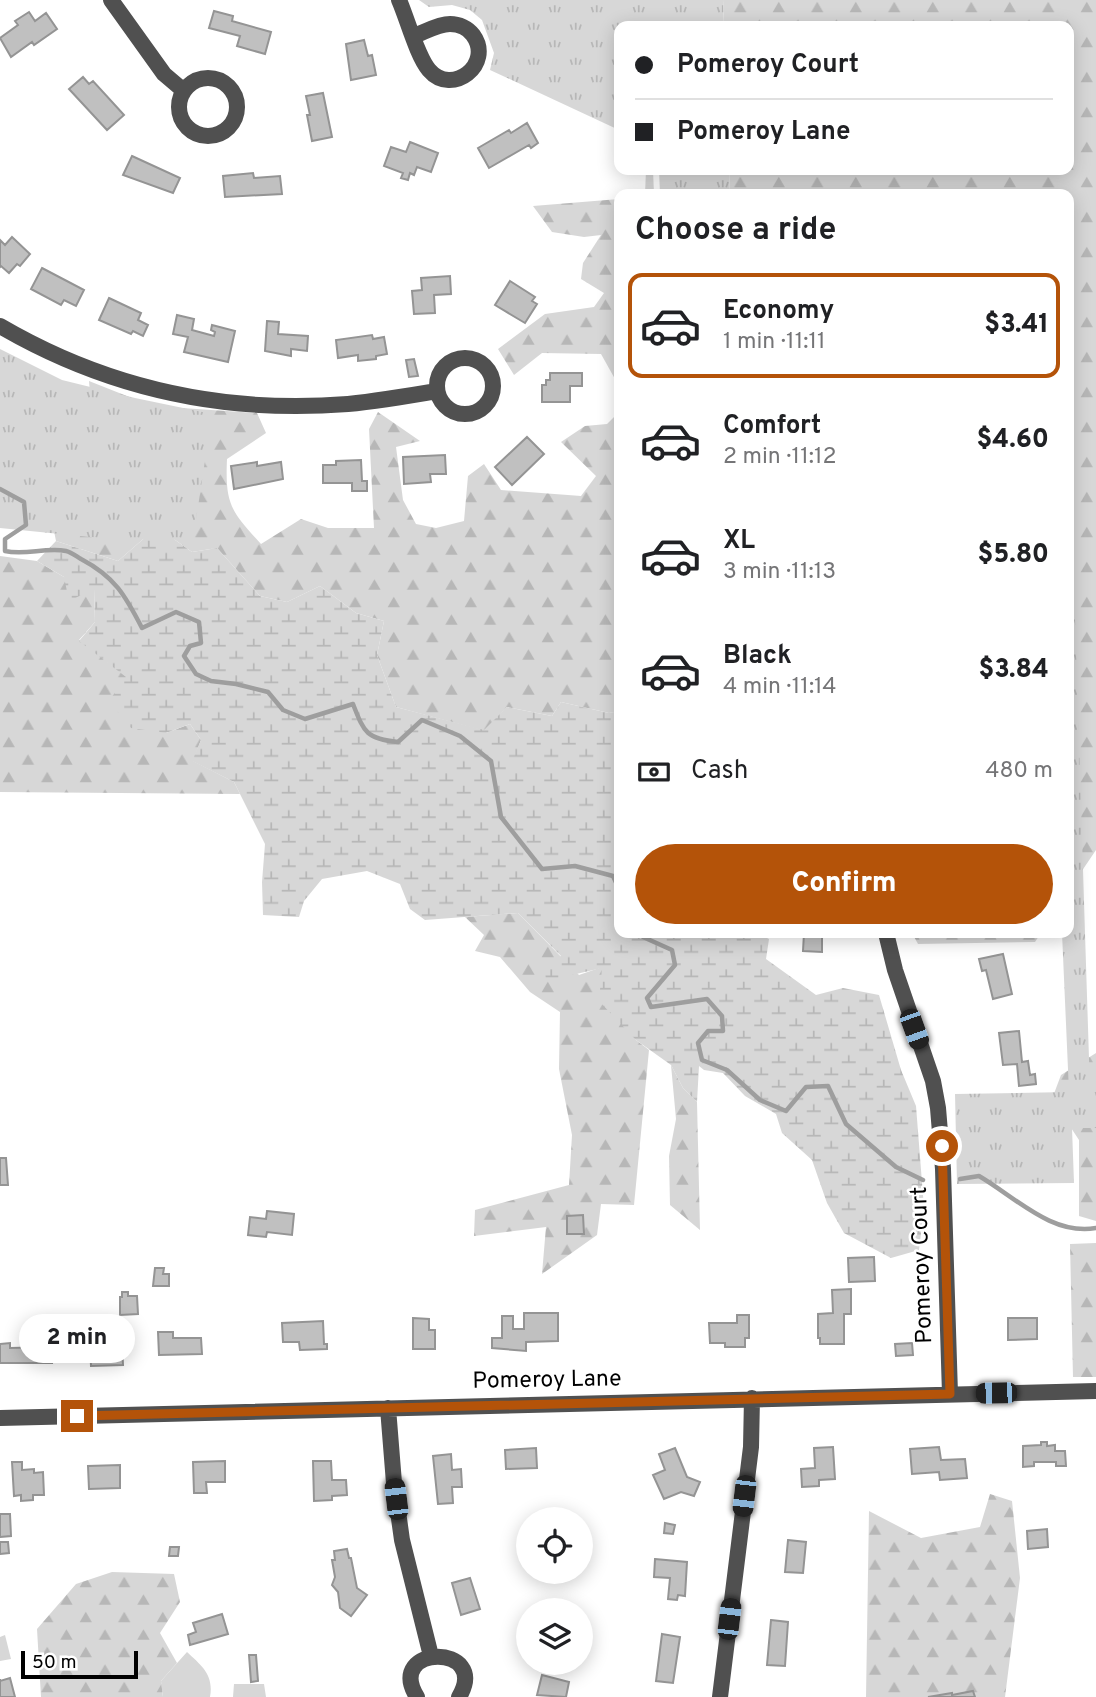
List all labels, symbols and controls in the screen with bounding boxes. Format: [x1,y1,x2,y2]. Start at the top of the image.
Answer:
text: Pomeroy Court [677,49,859,82]
text: Pomeroy Lane [677,116,850,149]
text: Choose a ride [635,211,836,251]
icon: car [639,294,702,357]
text: Economy [723,295,834,328]
text: $3.41 [984,309,1049,342]
text: 1 min · 11:11 [723,328,826,357]
icon: car [639,409,702,472]
text: Comfort [723,410,821,443]
text: $4.60 [976,424,1049,457]
text: 2 min · 11:12 [723,443,837,472]
icon: car [639,524,702,587]
text: XL [723,525,755,558]
text: $5.80 [978,539,1049,572]
text: 3 min · 11:13 [723,558,836,587]
icon: car [639,639,702,702]
text: Black [723,640,792,673]
text: $3.84 [978,654,1049,687]
text: 4 min · 11:14 [723,673,837,702]
icon: cash [635,753,673,791]
text: Cash [691,755,748,788]
text: 480 m [985,757,1053,786]
button: Confirm [635,844,1053,924]
car [897,1006,932,1052]
route start [926,1130,958,1162]
street label: Pomeroy Court [906,1186,940,1344]
callout: 2 min [19,1314,135,1364]
text: 2 min [47,1324,107,1353]
street label: Pomeroy Lane [472,1365,622,1397]
car [975,1382,1018,1404]
route end [61,1400,93,1432]
car [732,1474,757,1518]
car [384,1477,409,1521]
map controls [516,1507,593,1675]
button: locate [516,1507,593,1584]
car [717,1597,742,1641]
button: layers [516,1598,593,1675]
scale bar [21,1648,138,1680]
text: 50 m [32,1651,77,1675]

